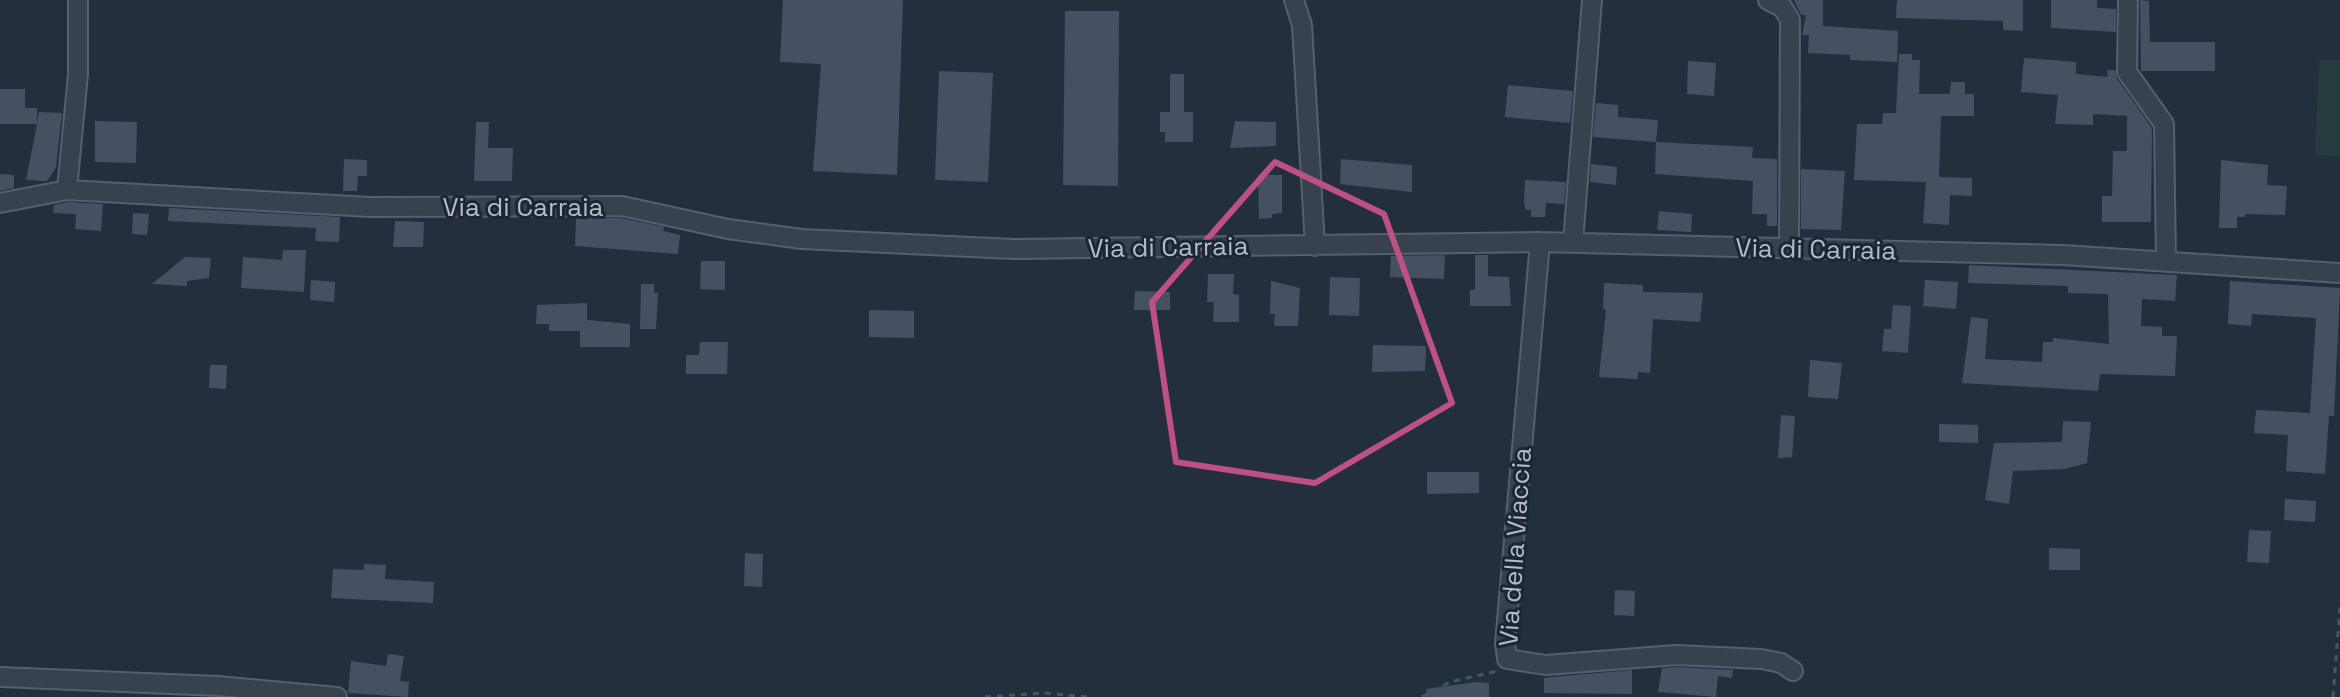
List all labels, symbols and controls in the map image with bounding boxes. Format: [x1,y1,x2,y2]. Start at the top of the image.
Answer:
street label: Via di Carraia [443,190,604,224]
street label: Via di Carraia [1087,229,1249,265]
street label: Via di Carraia [1735,231,1897,267]
street label: Via della Viaccia [1491,446,1539,648]

